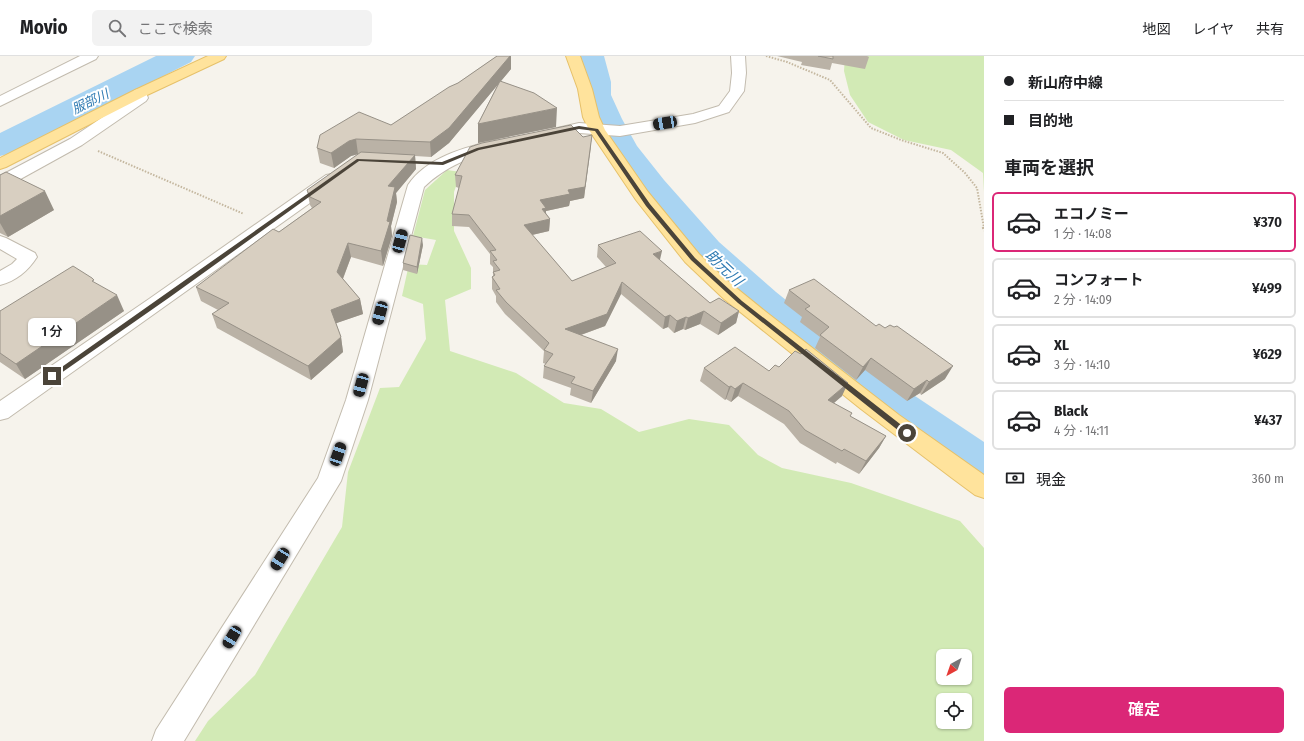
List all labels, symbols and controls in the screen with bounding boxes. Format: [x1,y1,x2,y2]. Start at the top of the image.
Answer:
search box [92,10,372,46]
text: Movio [20,16,68,39]
icon: search [106,17,128,39]
text: ここで検索 [138,20,213,38]
text: 地図 [1142,21,1170,38]
text: レイヤ [1192,21,1234,38]
text: 共有 [1256,21,1284,38]
text: 新山府中線 [1028,74,1103,92]
water label: 服部川 [69,85,113,117]
text: 目的地 [1028,112,1073,130]
car [652,115,678,131]
text: 車両を選択 [1004,157,1094,179]
icon: car [1006,204,1042,240]
text: エコノミー [1054,205,1129,223]
text: ¥370 [1253,213,1282,231]
text: 1 分 · 14:08 [1054,226,1111,241]
car [391,228,409,254]
water label: 助元川 [701,246,748,291]
icon: car [1006,270,1042,306]
text: コンフォート [1054,271,1144,289]
text: ¥499 [1252,279,1282,297]
text: 2 分 · 14:09 [1054,292,1112,307]
car [371,300,389,326]
callout: 1 分 [28,318,76,346]
text: 1 分 [41,324,63,339]
icon: car [1006,336,1042,372]
text: XL [1054,336,1069,354]
text: ¥629 [1253,345,1282,363]
text: 3 分 · 14:10 [1054,357,1110,372]
route end [43,367,61,385]
car [352,372,370,398]
icon: car [1006,402,1042,438]
text: Black [1054,402,1088,420]
text: ¥437 [1254,411,1282,429]
text: 4 分 · 14:11 [1054,423,1109,438]
route start [898,424,916,442]
car [328,441,348,467]
icon: cash [1004,467,1026,489]
text: 現金 [1036,471,1066,489]
text: 360 m [1252,471,1284,486]
car [269,546,291,572]
car [221,624,243,650]
north arrow [936,649,972,685]
map controls [936,649,972,729]
button: 確定 [1004,687,1284,733]
button: locate [936,693,972,729]

